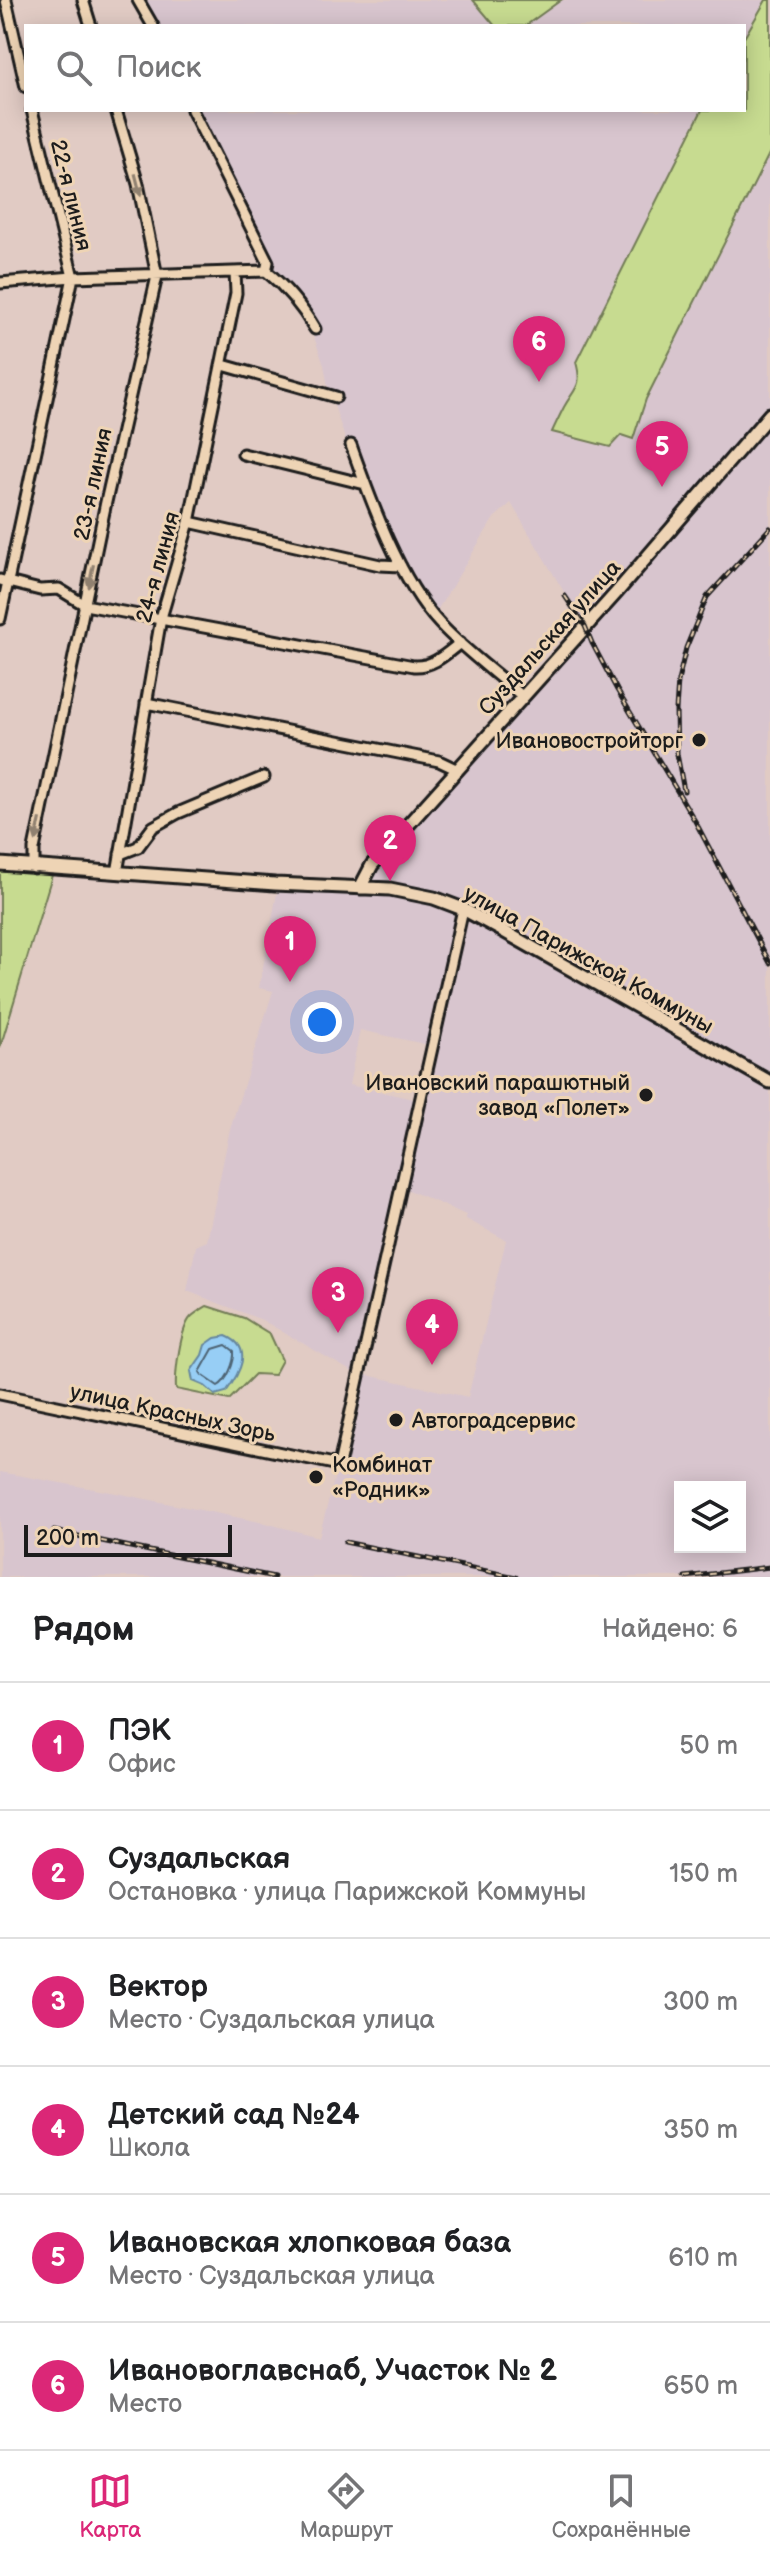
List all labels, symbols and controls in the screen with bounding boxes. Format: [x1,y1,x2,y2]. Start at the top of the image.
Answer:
search box [24,24,746,112]
icon: search [52,46,96,90]
text: Поиск [116,50,202,86]
street label: 22-я линия [44,137,97,254]
one-way arrow [132,172,144,197]
pin: 6 [513,316,565,382]
pin: 5 [636,421,688,487]
street label: 23-я линия [68,426,119,543]
street label: 24-я линия [131,509,186,626]
street label: Суздальская улица [473,555,627,721]
one-way arrow [84,563,97,588]
place label: Ивановостройторг [496,728,683,755]
marker: Ивановостройторг [690,731,708,749]
pin: 2 [364,815,416,881]
one-way arrow [31,818,44,843]
street label: улица Парижской Коммуны [459,880,718,1040]
pin: 1 [264,916,316,982]
your location [302,1002,342,1042]
place label: Ивановский парашютный завод «Полет» [365,1070,630,1122]
marker: Ивановский парашютный завод «Полет» [637,1086,655,1104]
pin: 3 [312,1267,364,1333]
pin: 4 [406,1299,458,1365]
street label: улица Красных Зорь [68,1379,278,1448]
place label: Автоградсервис [411,1408,576,1435]
marker: Автоградсервис [387,1411,405,1429]
place label: Комбинат «Родник» [332,1452,433,1504]
marker: Комбинат «Родник» [307,1468,325,1486]
map controls [674,1481,746,1553]
button: layers [674,1481,746,1553]
scale bar [24,1521,232,1557]
text: 200 m [36,1525,99,1552]
text: Рядом [32,1609,134,1650]
text: Найдено: 6 [602,1614,738,1645]
text: ПЭК [108,1713,171,1749]
text: 1 [53,1731,63,1762]
text: 50 m [679,1731,738,1762]
text: Офис [108,1749,176,1780]
text: Суздальская [108,1841,290,1877]
text: 2 [50,1859,66,1890]
text: 150 m [669,1859,738,1890]
text: Остановка · улица Парижской Коммуны [108,1877,586,1908]
text: Вектор [108,1969,208,2005]
text: 3 [50,1987,66,2018]
text: 300 m [663,1987,738,2018]
text: Место · Суздальская улица [108,2005,435,2036]
text: Детский сад №24 [108,2097,360,2133]
text: 4 [50,2115,66,2146]
text: 350 m [663,2115,738,2146]
text: Школа [108,2133,190,2164]
text: Ивановская хлопковая база [108,2225,511,2261]
text: 5 [50,2243,66,2274]
text: 610 m [668,2243,738,2274]
text: Место · Суздальская улица [108,2261,435,2292]
text: Ивановоглавснаб, Участок № 2 [108,2353,557,2389]
text: 6 [50,2371,66,2402]
text: 650 m [663,2371,738,2402]
text: Место [108,2389,182,2420]
tab: Карта [79,2469,141,2544]
tab: Маршрут [300,2469,393,2544]
tab: Сохранённые [552,2469,691,2544]

